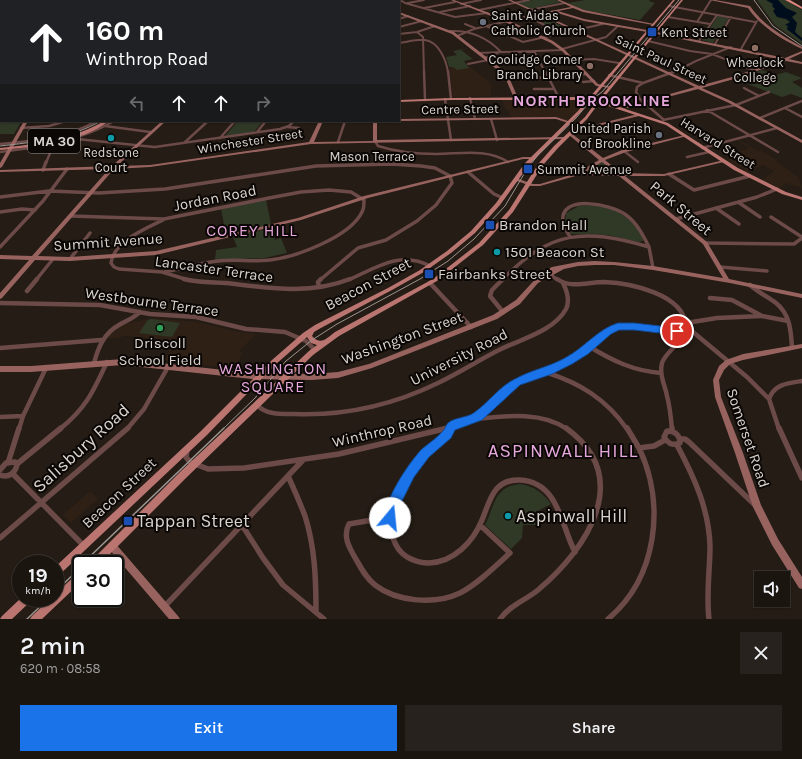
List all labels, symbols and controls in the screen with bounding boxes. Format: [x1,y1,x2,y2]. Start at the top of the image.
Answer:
place label: Saint Aidas Catholic Church [491,8,586,38]
text: 160 m [86,14,164,47]
icon: ahead [20,16,72,68]
marker: Saint Aidas Catholic Church [478,17,488,27]
place label: Kent Street [661,25,727,40]
marker: Kent Street [646,26,658,38]
street label: Saint Paul Street [613,31,709,87]
marker: Wheelock College [750,43,760,53]
text: Winthrop Road [86,48,209,70]
place label: Coolidge Corner Branch Library [489,52,582,82]
place label: Wheelock College [726,55,784,85]
marker: Coolidge Corner Branch Library [585,61,595,71]
district label: NORTH BROOKLINE [513,91,671,110]
icon: left [126,92,148,114]
icon: ahead [168,92,190,114]
icon: ahead [210,92,232,114]
icon: right [252,92,274,114]
street label: Centre Street [421,101,499,117]
street label: Harvard Street [678,114,758,172]
place label: United Parish of Brookline [571,121,651,151]
street label: Winchester Street [196,125,304,157]
road number: MA 30 [28,129,80,153]
marker: United Parish of Brookline [654,130,664,140]
marker: Redstone Court [106,133,116,143]
place label: Redstone Court [83,145,139,175]
street label: Mason Terrace [329,149,415,164]
place label: Summit Avenue [537,162,632,177]
marker: Summit Avenue [522,163,534,175]
street label: Park Street [646,177,716,239]
street label: Jordan Road [172,181,258,215]
place label: Brandon Hall [499,216,587,234]
marker: Brandon Hall [484,219,496,231]
district label: COREY HILL [206,221,298,240]
street label: Summit Avenue [53,229,163,255]
place label: 1501 Beacon St [505,243,605,261]
marker: 1501 Beacon St [492,247,502,257]
street label: Lancaster Terrace [154,252,274,286]
street label: Beacon Street [322,254,414,314]
place label: Fairbanks Street [438,265,551,283]
marker: Fairbanks Street [423,268,435,280]
street label: Westbourne Terrace [84,284,220,320]
street label: Washington Street [339,308,465,368]
pin [660,314,694,348]
icon: arrive [666,320,688,342]
marker: Driscoll School Field [155,323,165,333]
street label: University Road [407,325,511,389]
place label: Driscoll School Field [118,334,202,369]
district label: WASHINGTON SQUARE [219,359,327,396]
street label: Somerset Road [723,386,773,490]
street label: Salisbury Road [28,399,134,497]
street label: Winthrop Road [330,411,434,451]
district label: ASPINWALL HILL [488,440,638,462]
street label: Beacon Street [78,454,160,532]
position arrow [369,497,411,539]
place label: Aspinwall Hill [516,505,627,527]
place label: Tappan Street [137,510,250,532]
marker: Aspinwall Hill [503,511,513,521]
marker: Tappan Street [122,515,134,527]
speed limit sign: 30 [72,555,124,607]
text: 19 [28,564,48,587]
map controls [754,571,790,607]
button: sound [754,571,790,607]
text: km/h [25,585,51,597]
text: 2 min [20,632,86,660]
button: close [740,632,782,674]
text: 620 m · 08:58 [20,661,100,676]
button: Exit [20,705,397,751]
button: Share [405,705,782,751]

